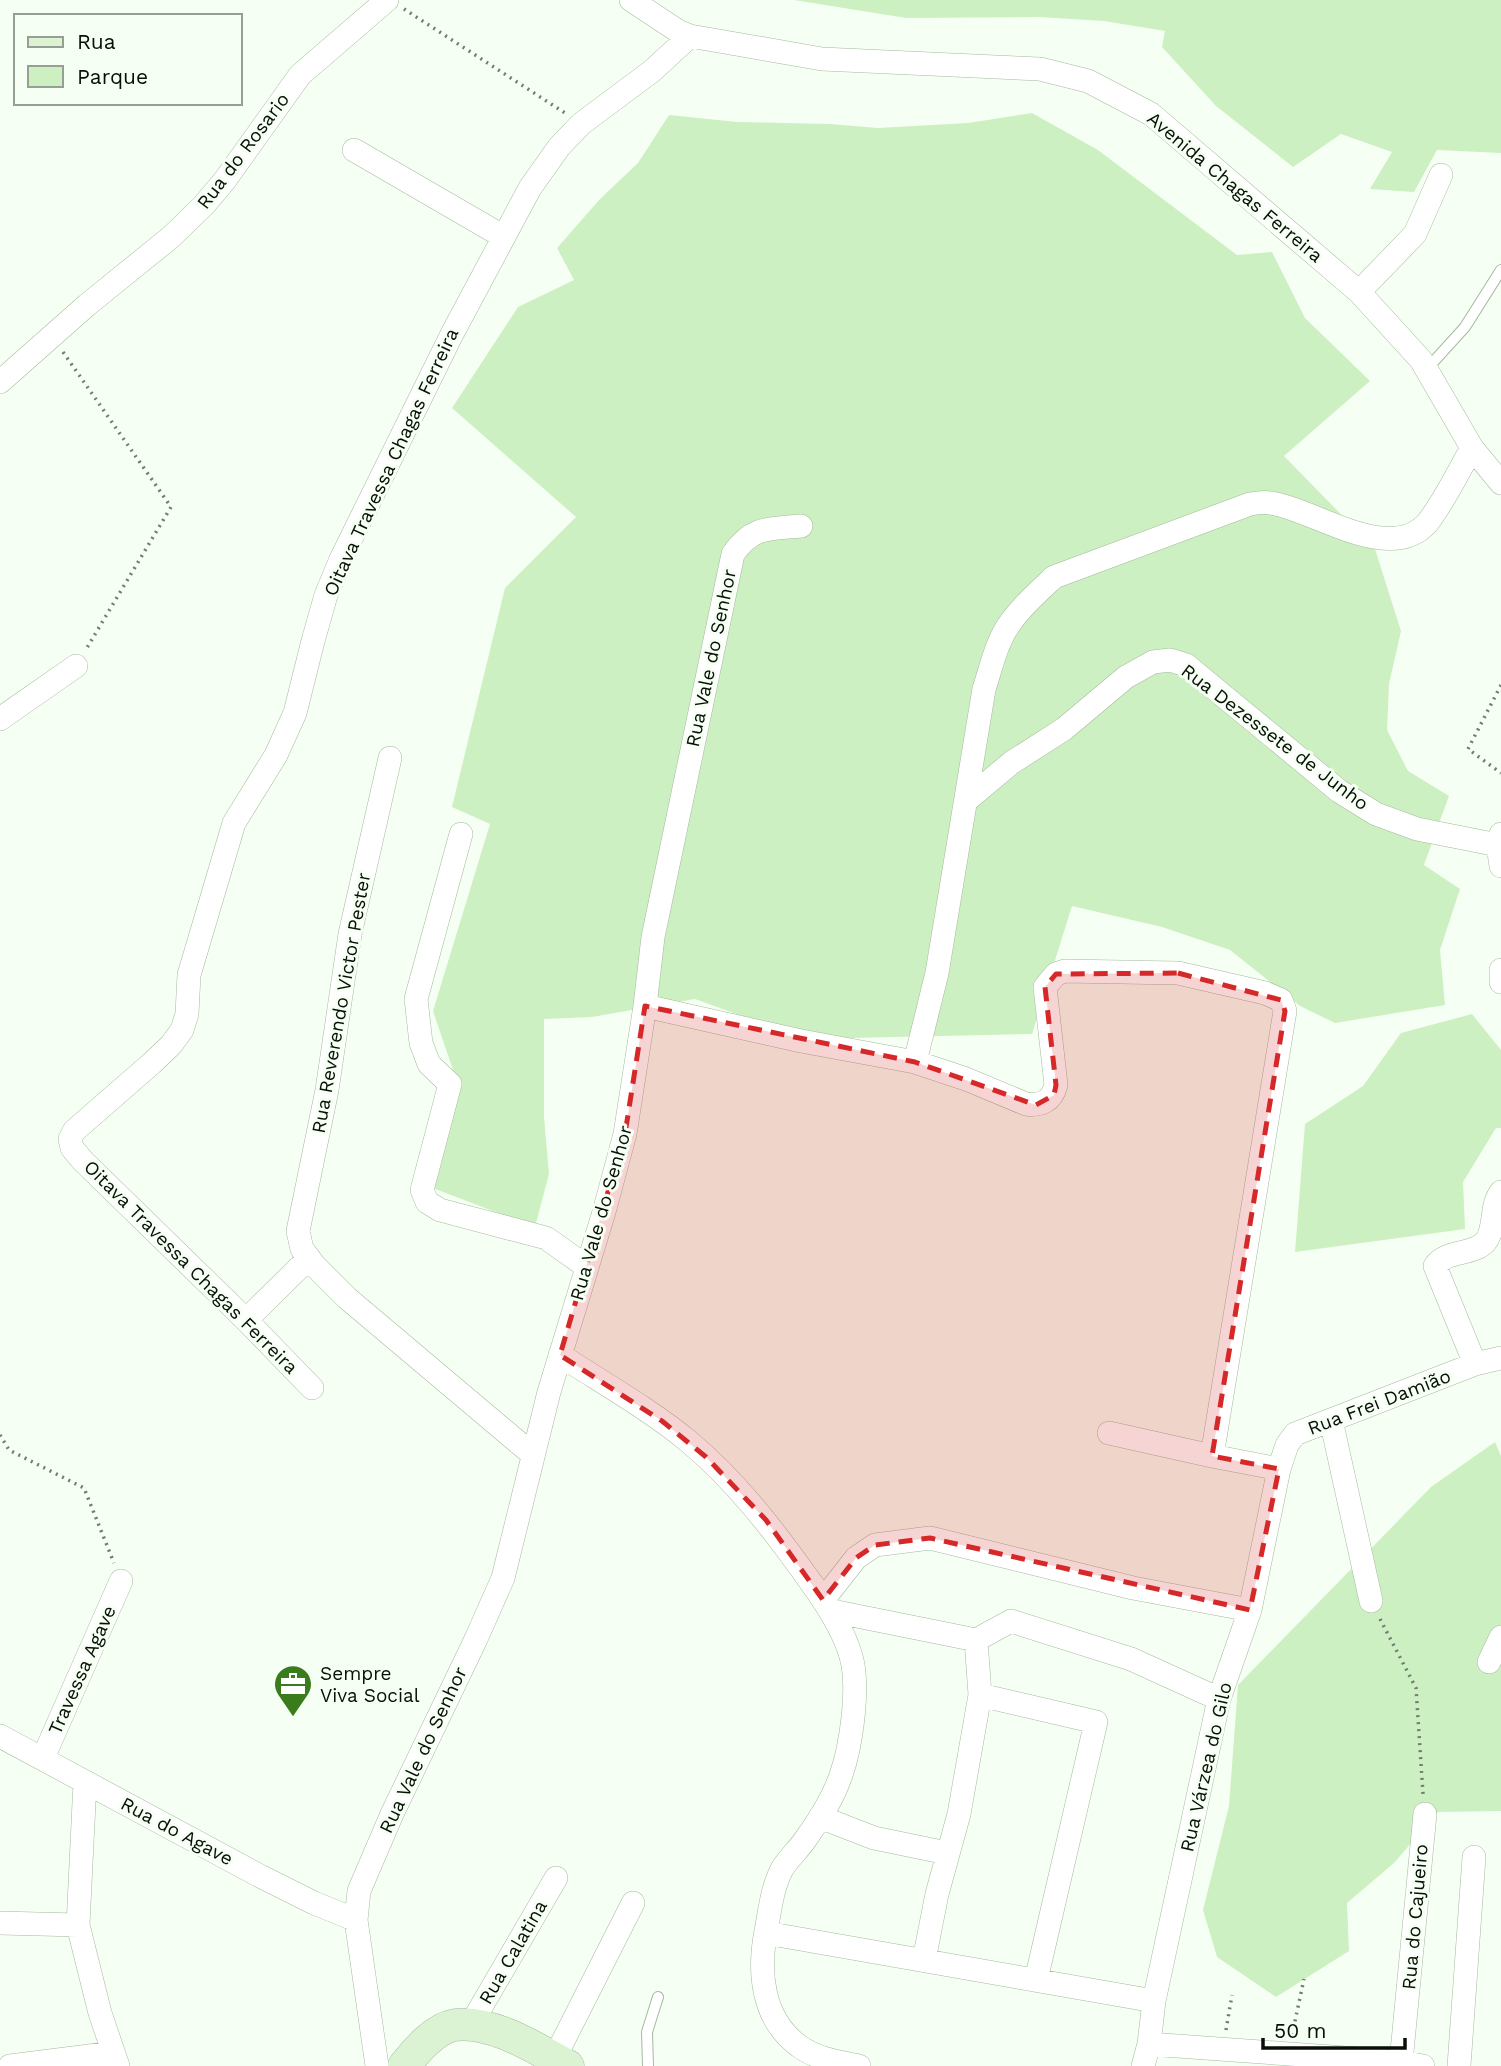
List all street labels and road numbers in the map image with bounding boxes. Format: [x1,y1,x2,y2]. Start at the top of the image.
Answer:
street label: Rua do Rosario [192,88,294,214]
street label: Avenida Chagas Ferreira [1143,107,1328,267]
street label: Oitava Travessa Chagas Ferreira [319,324,463,600]
street label: Rua Vale do Senhor [681,567,741,749]
street label: Rua Dezessete de Junho [1177,659,1373,815]
street label: Rua Reverendo Victor Pester [307,871,375,1135]
street label: Rua Vale do Senhor [565,1123,637,1303]
street label: Oitava Travessa Chagas Ferreira [79,1155,303,1379]
street label: Rua Frei Damião [1304,1364,1454,1440]
street label: Travessa Agave [43,1602,121,1738]
street label: Rua Vale do Senhor [374,1663,472,1837]
street label: Rua Várzea do Gilo [1175,1680,1237,1854]
street label: Rua do Agave [117,1792,237,1870]
street label: Rua do Cajueiro [1397,1843,1433,1991]
street label: Rua Calatina [474,1896,552,2008]

